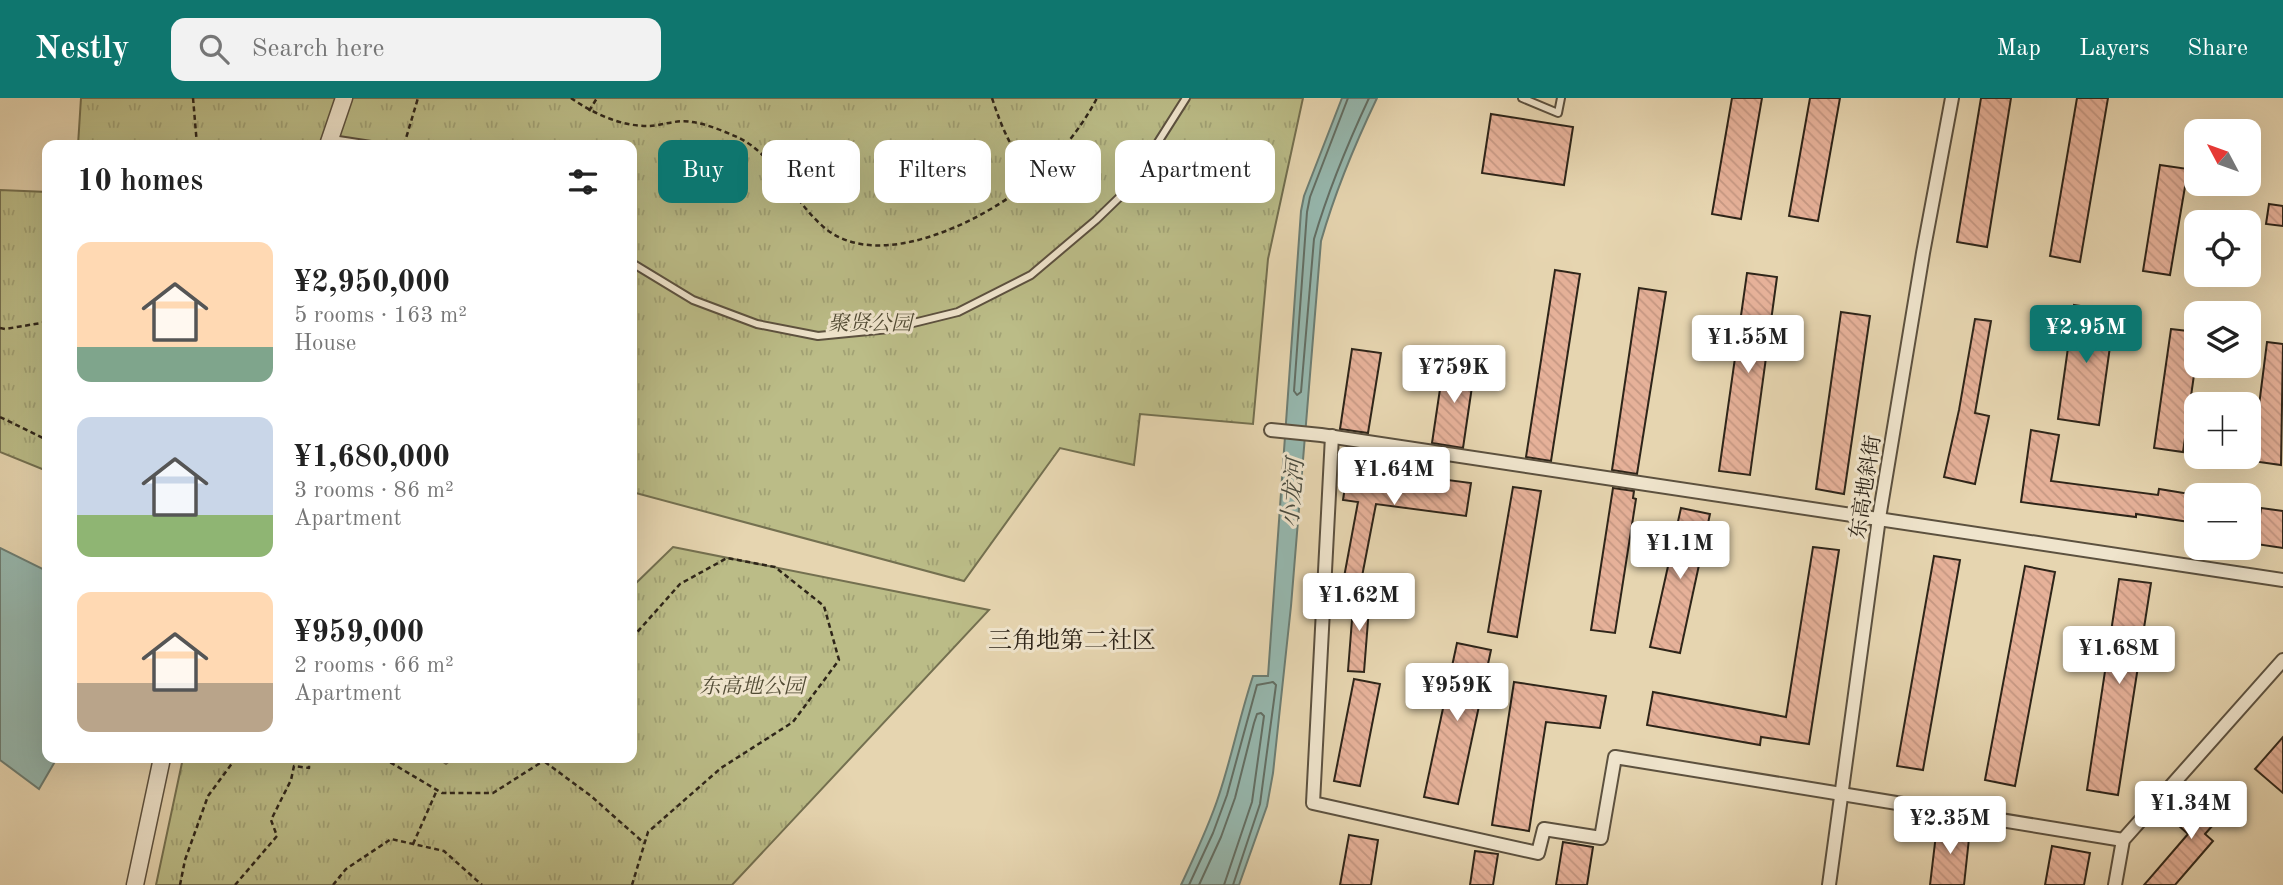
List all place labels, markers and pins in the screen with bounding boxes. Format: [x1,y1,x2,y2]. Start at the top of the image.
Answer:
pin: ¥2.95M [2029,306,2143,365]
pin: ¥1.55M [1691,316,1805,375]
pin: ¥759K [1405,345,1503,405]
pin: ¥1.64M [1337,448,1451,507]
pin: ¥1.1M [1631,522,1729,581]
pin: ¥1.62M [1302,574,1416,633]
pin: ¥1.68M [2062,626,2176,686]
pin: ¥959K [1408,664,1506,723]
pin: ¥1.34M [2134,782,2248,841]
pin: ¥2.35M [1893,796,2007,856]

